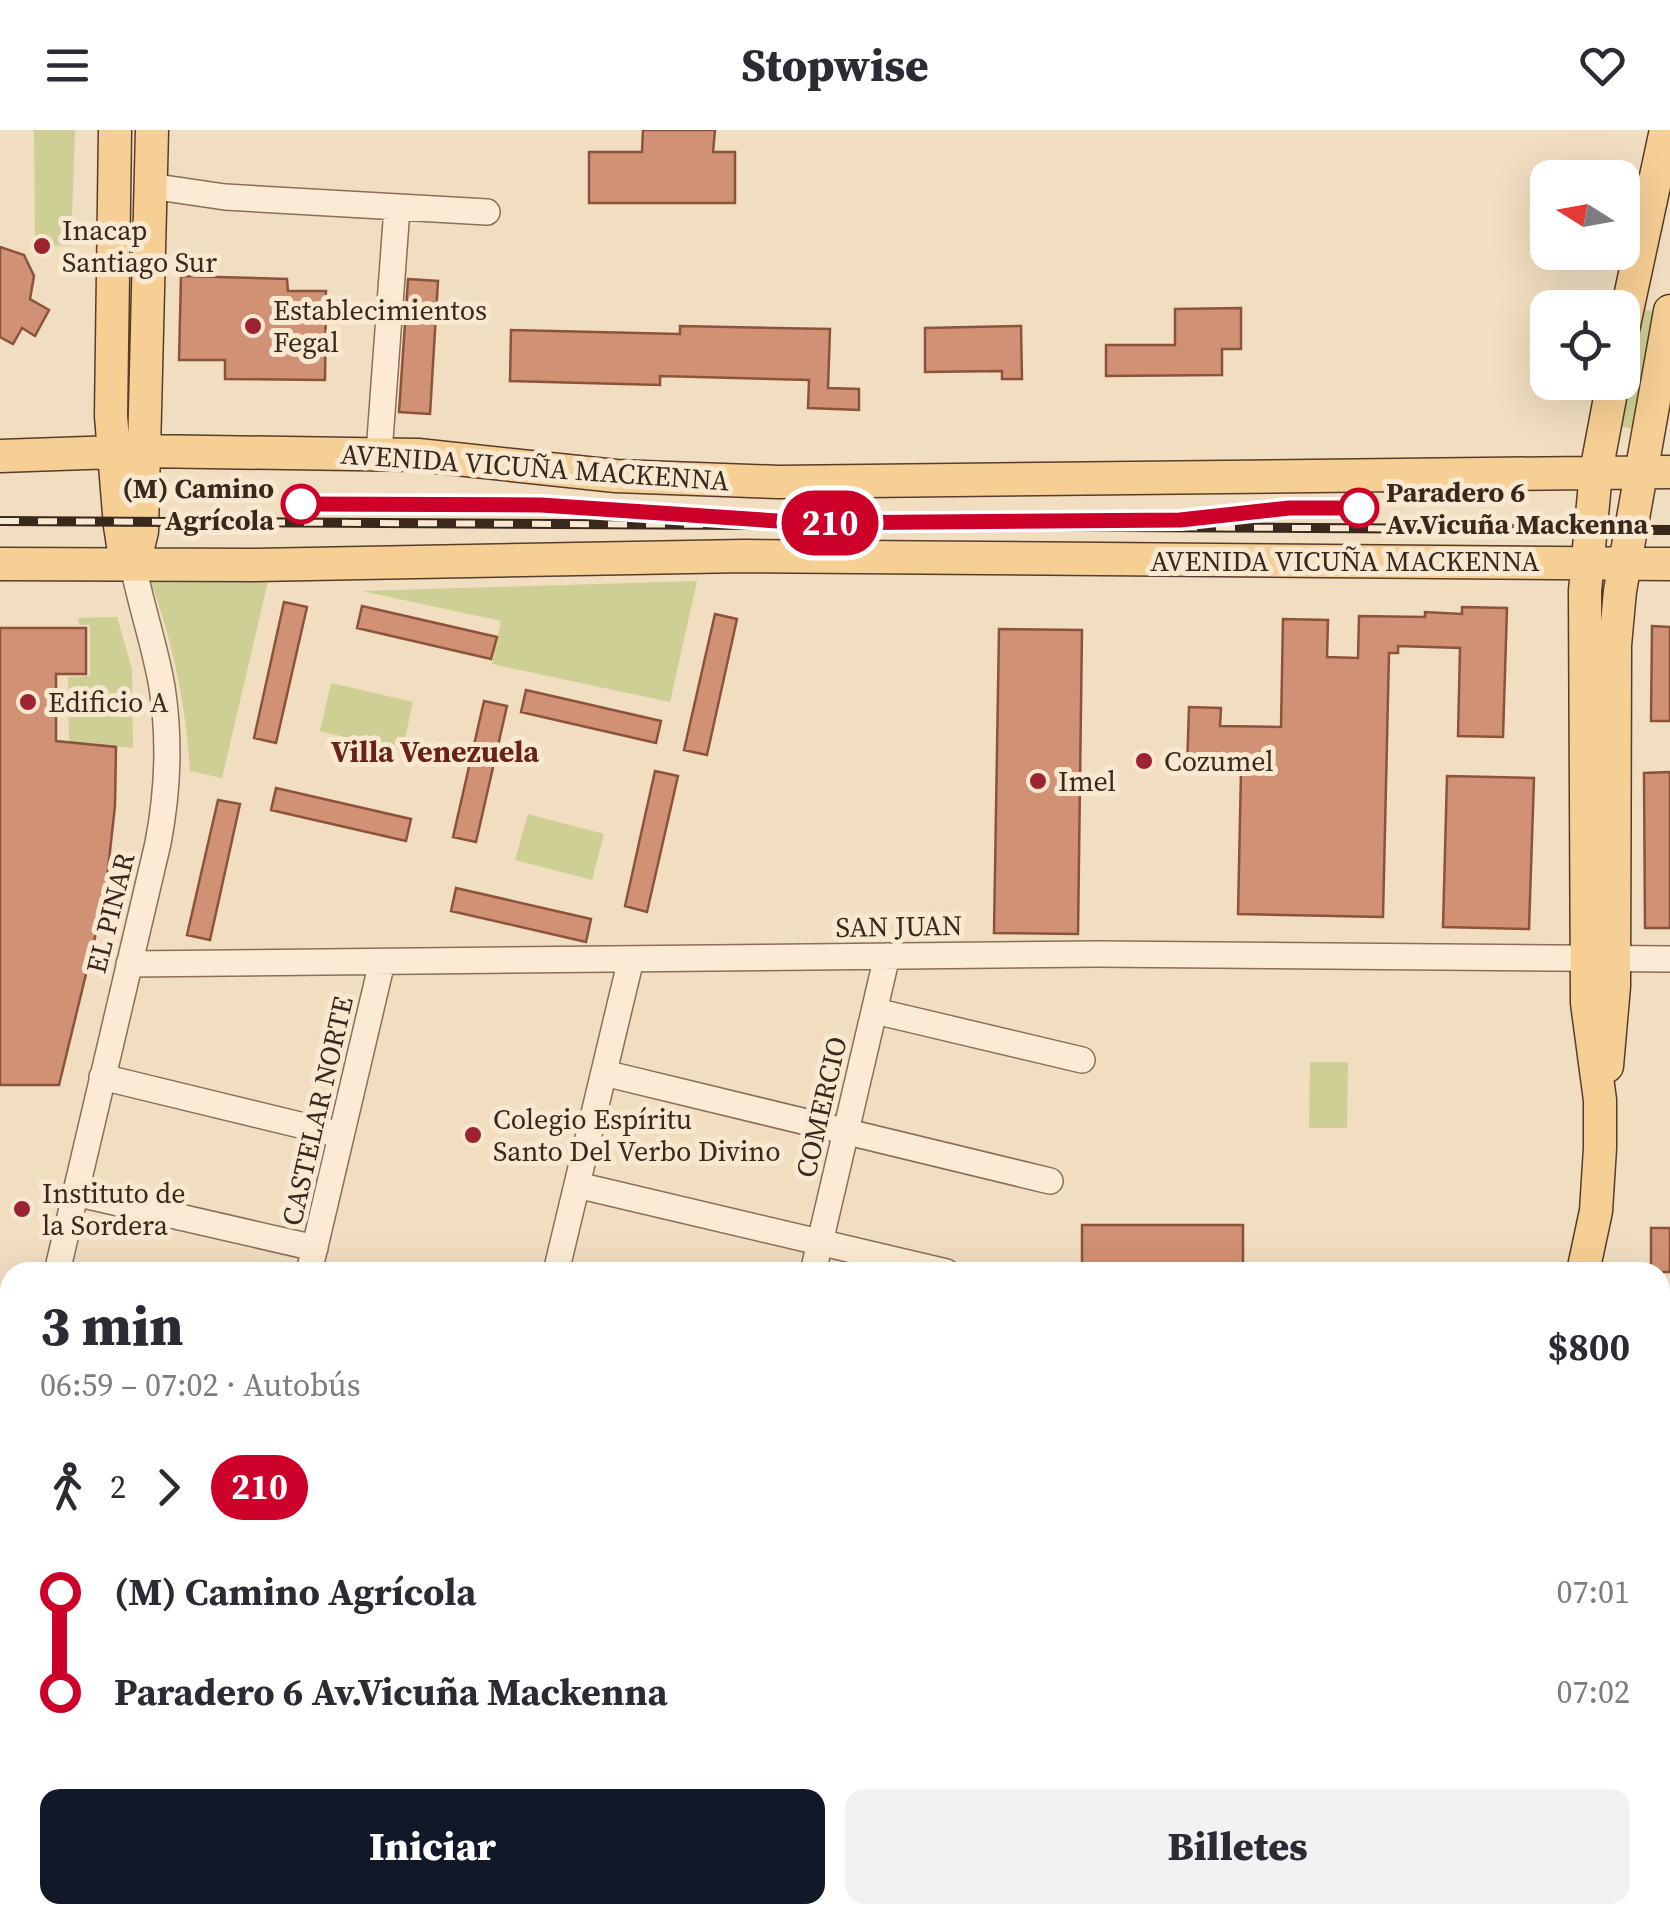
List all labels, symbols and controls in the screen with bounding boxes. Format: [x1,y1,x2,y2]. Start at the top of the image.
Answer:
text: Stopwise [741,34,929,96]
icon: menu [40,38,95,93]
icon: heart [1575,38,1630,93]
north arrow [1530,160,1640,270]
map controls [1530,160,1640,400]
place label: Inacap Santiago Sur [62,211,217,281]
marker: Inacap Santiago Sur [31,235,53,257]
button: locate [1530,290,1640,400]
place label: Establecimientos Fegal [273,291,487,361]
marker: Establecimientos Fegal [242,315,264,337]
street label: AVENIDA VICUÑA MACKENNA [339,434,731,500]
place label: (M) Camino Agrícola [122,469,274,539]
place label: Paradero 6 Av.Vicuña Mackenna [1386,473,1649,543]
marker: (M) Camino Agrícola [282,485,320,523]
marker: Paradero 6 Av.Vicuña Mackenna [1340,489,1378,527]
line badge: 210 [772,490,888,556]
text: 210 [802,499,858,547]
street label: AVENIDA VICUÑA MACKENNA [1150,542,1540,580]
place label: Edificio A [48,683,169,721]
marker: Edificio A [17,691,39,713]
district label: Villa Venezuela [331,731,540,772]
place label: Cozumel [1164,742,1274,780]
marker: Cozumel [1133,750,1155,772]
place label: Imel [1058,762,1116,800]
marker: Imel [1027,770,1049,792]
street label: EL PINAR [77,849,143,977]
street label: SAN JUAN [835,906,963,946]
street label: CASTELAR NORTE [272,993,362,1229]
street label: COMERCIO [786,1033,856,1181]
place label: Colegio Espíritu Santo Del Verbo Divino [493,1100,781,1170]
marker: Colegio Espíritu Santo Del Verbo Divino [462,1124,484,1146]
place label: Instituto de la Sordera [42,1174,186,1244]
marker: Instituto de la Sordera [11,1198,33,1220]
text: 3 min [40,1288,183,1363]
text: $800 [1548,1321,1630,1373]
text: 06:59 – 07:02 · Autobús [40,1363,361,1407]
icon: walk [40,1460,95,1515]
icon: forward [141,1460,196,1515]
text: 210 [231,1463,288,1511]
text: 2 [110,1465,126,1509]
text: (M) Camino Agrícola [114,1566,476,1618]
text: 07:01 [1556,1570,1630,1614]
text: Paradero 6 Av.Vicuña Mackenna [114,1666,668,1718]
text: 07:02 [1556,1670,1630,1714]
button: Iniciar [40,1789,825,1904]
button: Billetes [845,1789,1630,1904]

